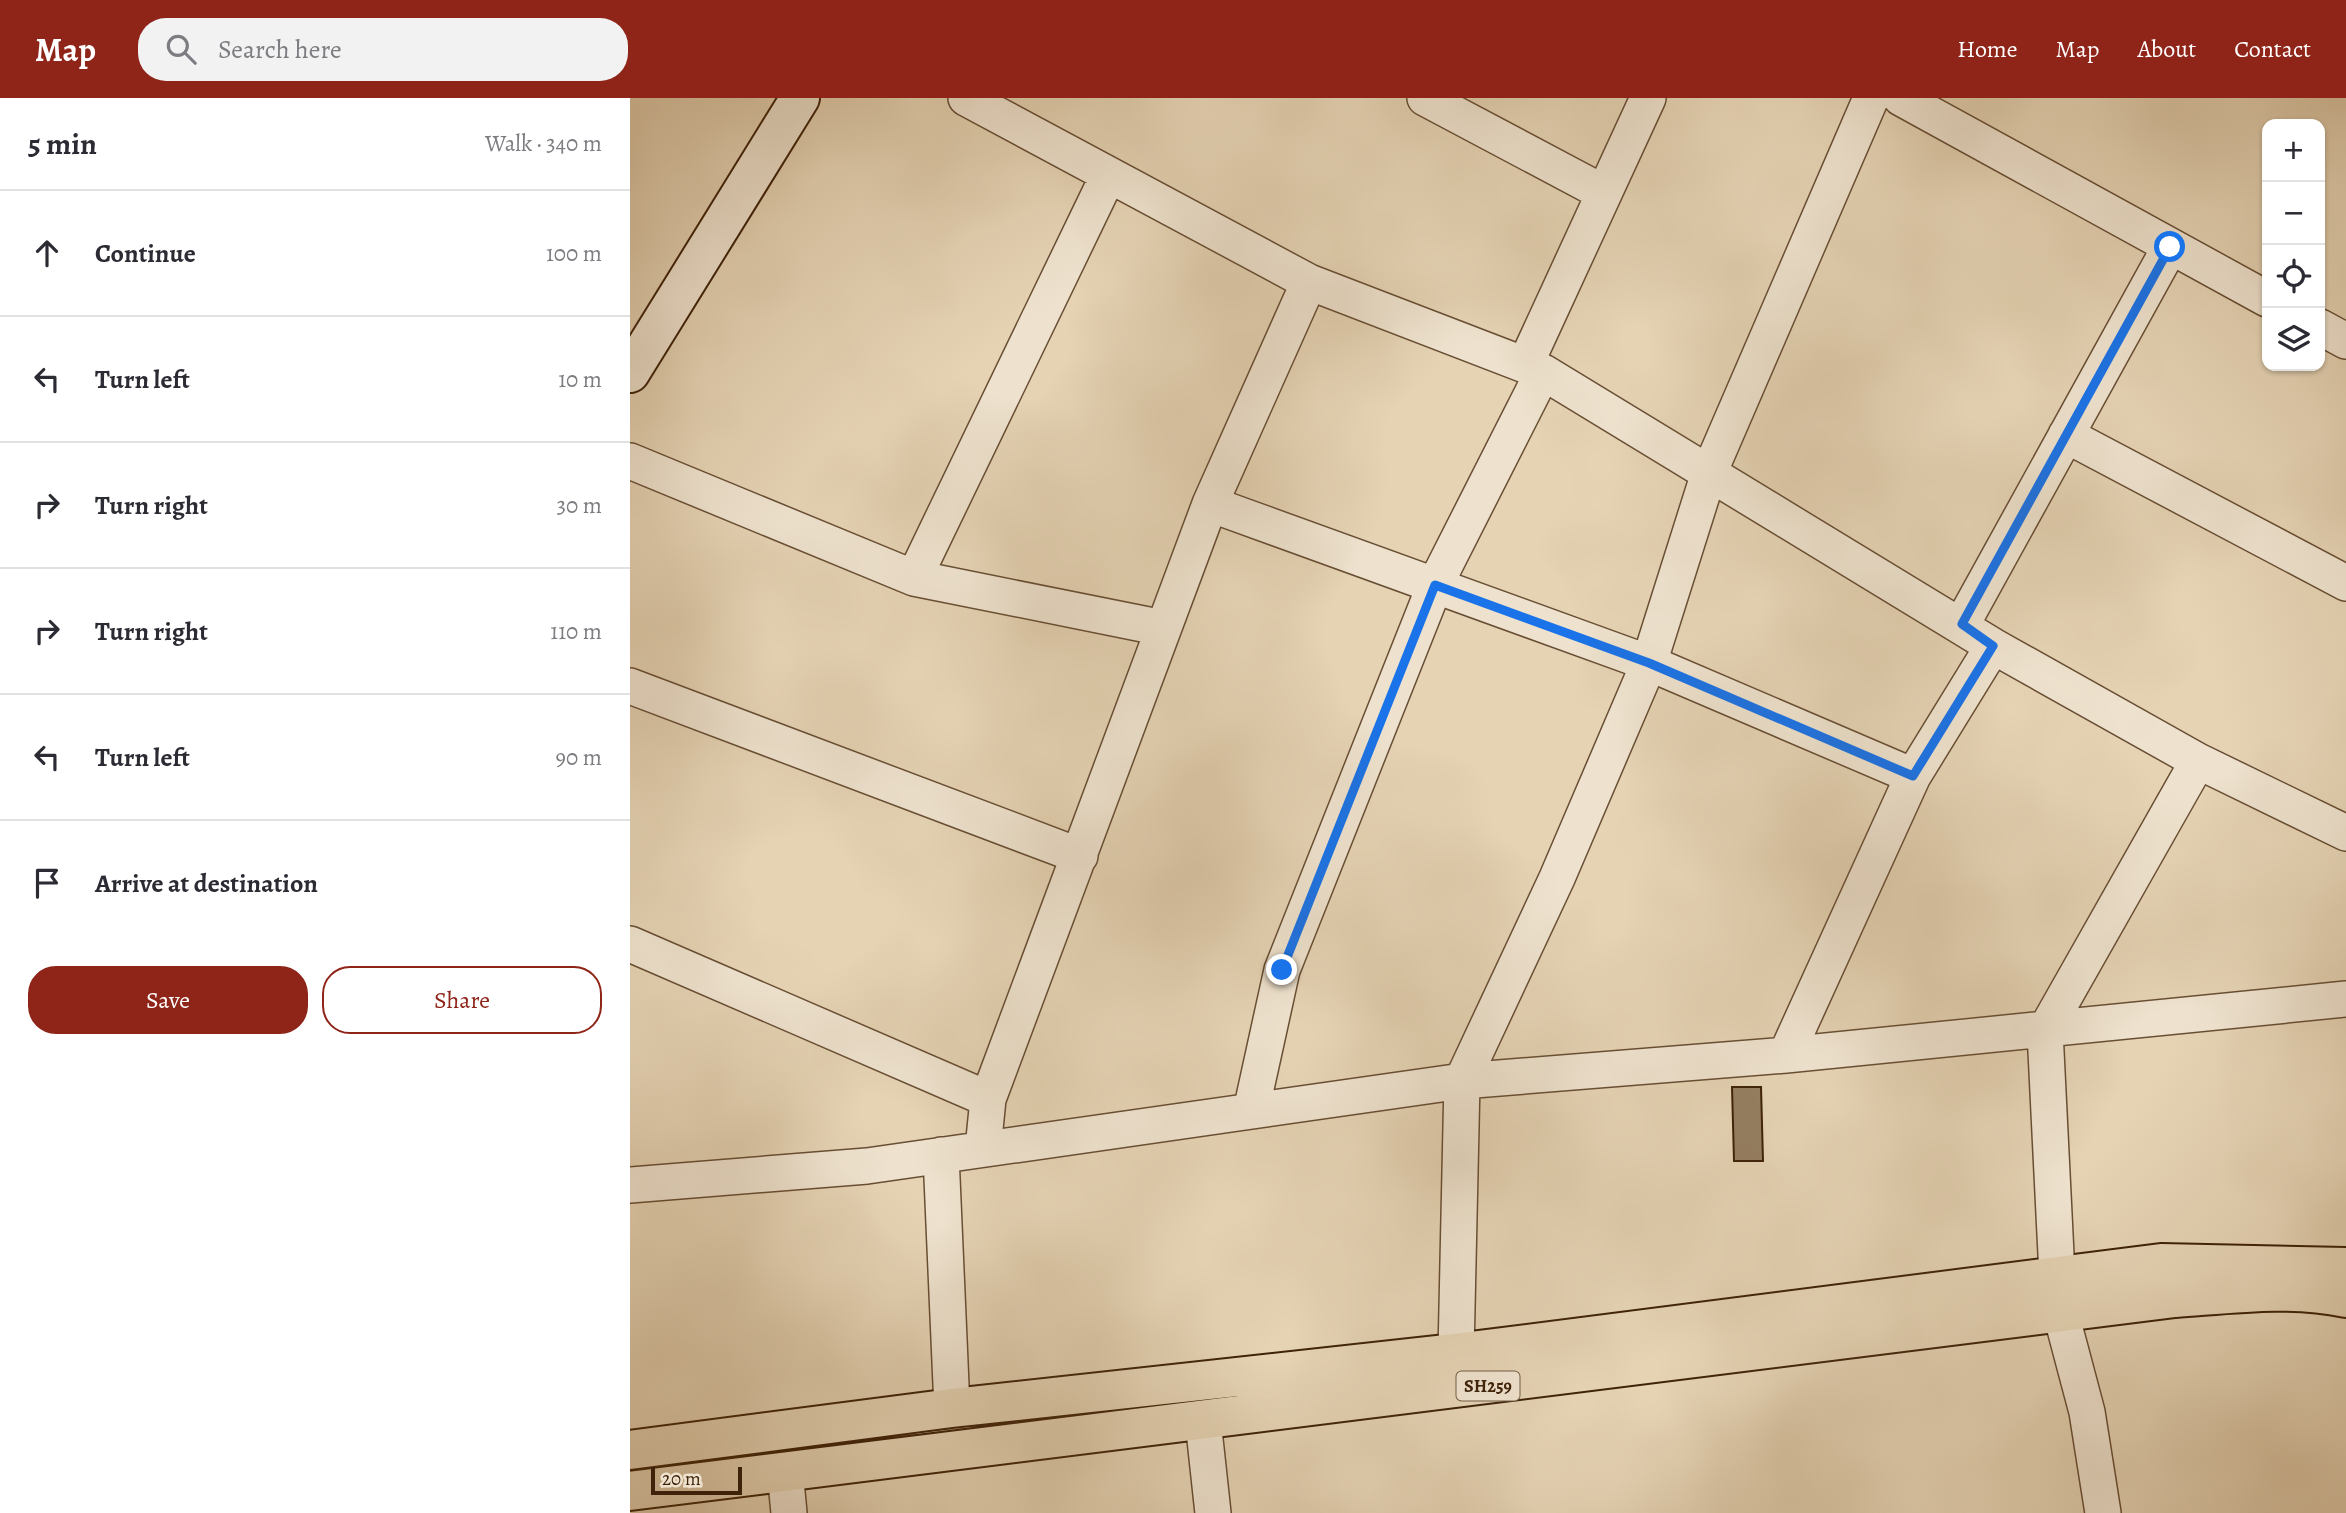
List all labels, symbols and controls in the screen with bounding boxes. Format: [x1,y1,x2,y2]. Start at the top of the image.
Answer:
search box [138,18,628,81]
text: Map [35,27,96,72]
icon: search [162,30,200,68]
text: Search here [218,32,342,67]
text: Home [1957,33,2018,65]
text: Map [2056,33,2100,65]
text: About [2138,33,2196,65]
text: Contact [2234,33,2311,65]
map controls [2262,119,2325,371]
button: + [2262,119,2325,182]
text: 5 min [28,124,97,164]
text: Walk · 340 m [485,128,602,159]
button: − [2262,182,2325,245]
route start [2154,231,2185,262]
icon: ahead [28,234,66,272]
text: Continue [95,236,196,271]
text: 100 m [546,238,602,269]
button: locate [2262,245,2325,308]
button: layers [2262,308,2325,371]
icon: left [28,360,66,398]
text: Turn left [95,362,190,397]
text: 10 m [558,364,602,395]
icon: right [28,486,66,524]
text: Turn right [95,488,208,523]
text: 30 m [556,490,602,521]
icon: right [28,612,66,650]
text: Turn right [95,614,208,649]
text: 110 m [550,616,602,647]
icon: left [28,738,66,776]
text: Turn left [95,740,190,775]
text: 90 m [556,742,602,773]
icon: arrive [28,864,66,902]
text: Arrive at destination [95,866,318,901]
route end [1266,954,1297,985]
button: Save [28,966,308,1034]
button: Share [322,966,602,1034]
road number: SH259 [1456,1372,1520,1400]
scale bar [651,1464,742,1496]
text: 20 m [662,1466,701,1492]

